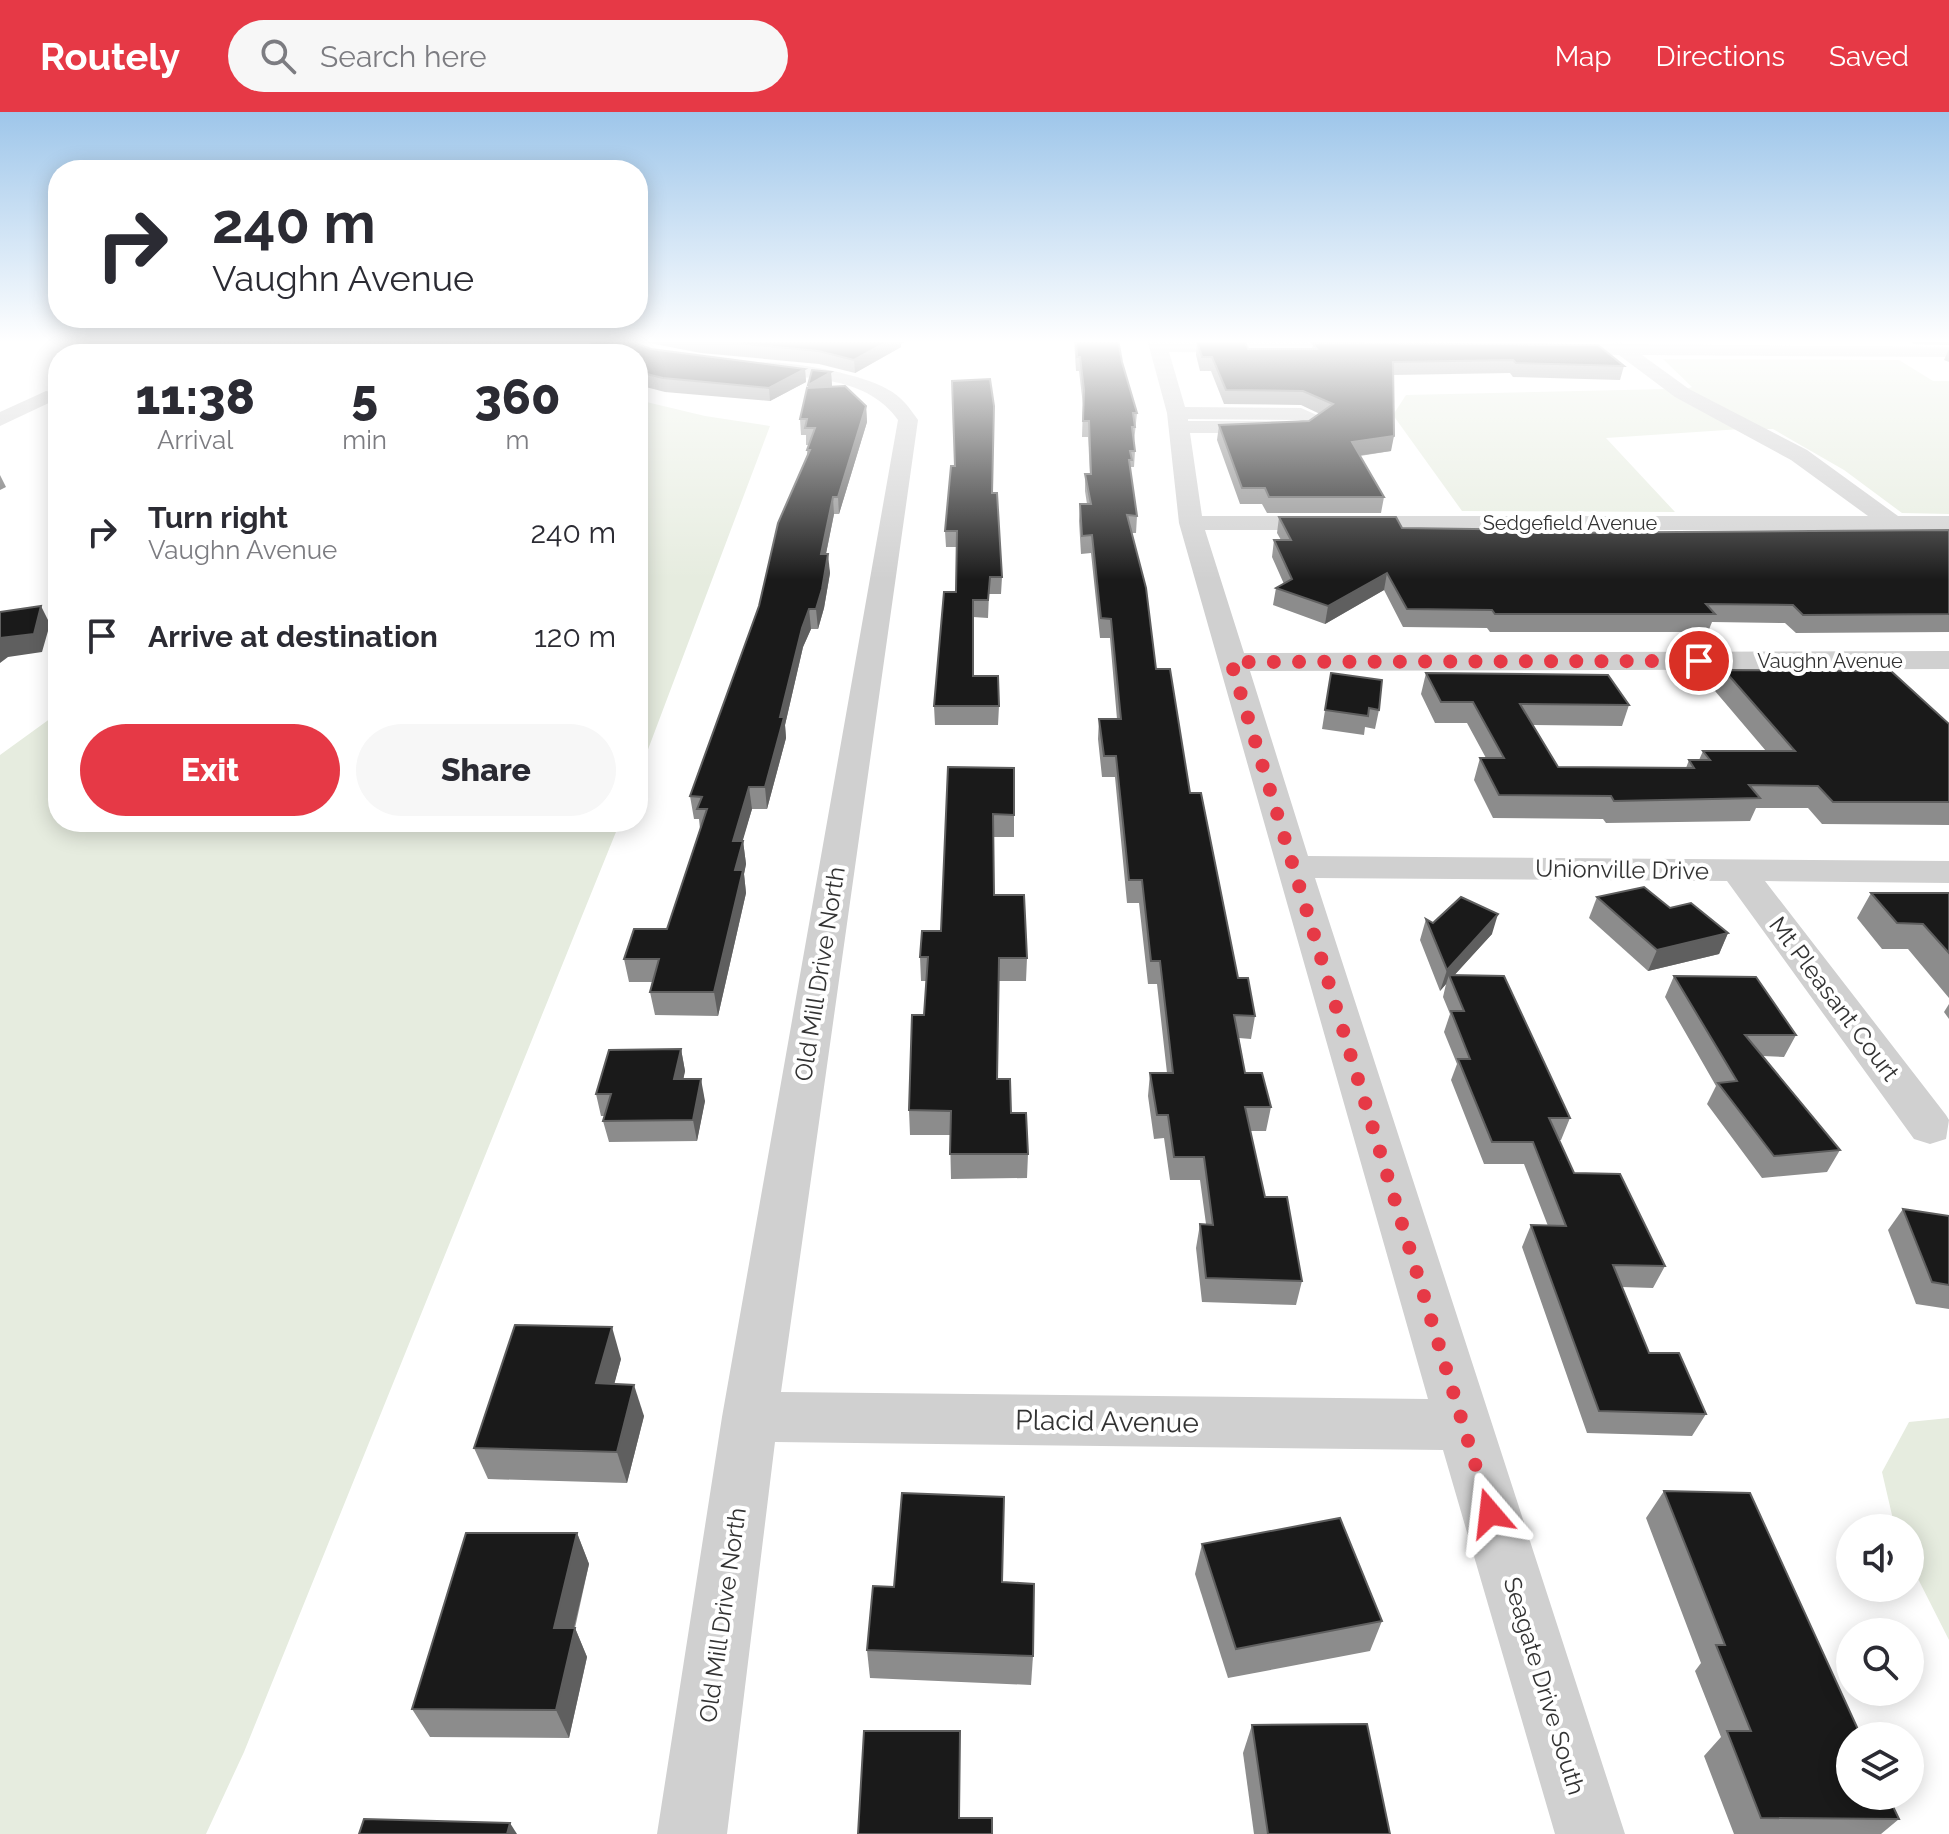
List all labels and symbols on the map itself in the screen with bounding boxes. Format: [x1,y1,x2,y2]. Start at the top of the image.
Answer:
street label: Sedgefield Avenue [1483,511,1658,535]
pin [1665,627,1733,695]
street label: Vaughn Avenue [1757,649,1903,673]
street label: Unionville Drive [1535,853,1709,886]
street label: Old Mill Drive North [788,865,851,1083]
street label: Mt Pleasant Court [1763,911,1906,1086]
street label: Placid Avenue [1015,1403,1199,1440]
position arrow [1448,1471,1532,1555]
street label: Old Mill Drive North [693,1506,752,1724]
street label: Seagate Drive South [1498,1573,1591,1798]

